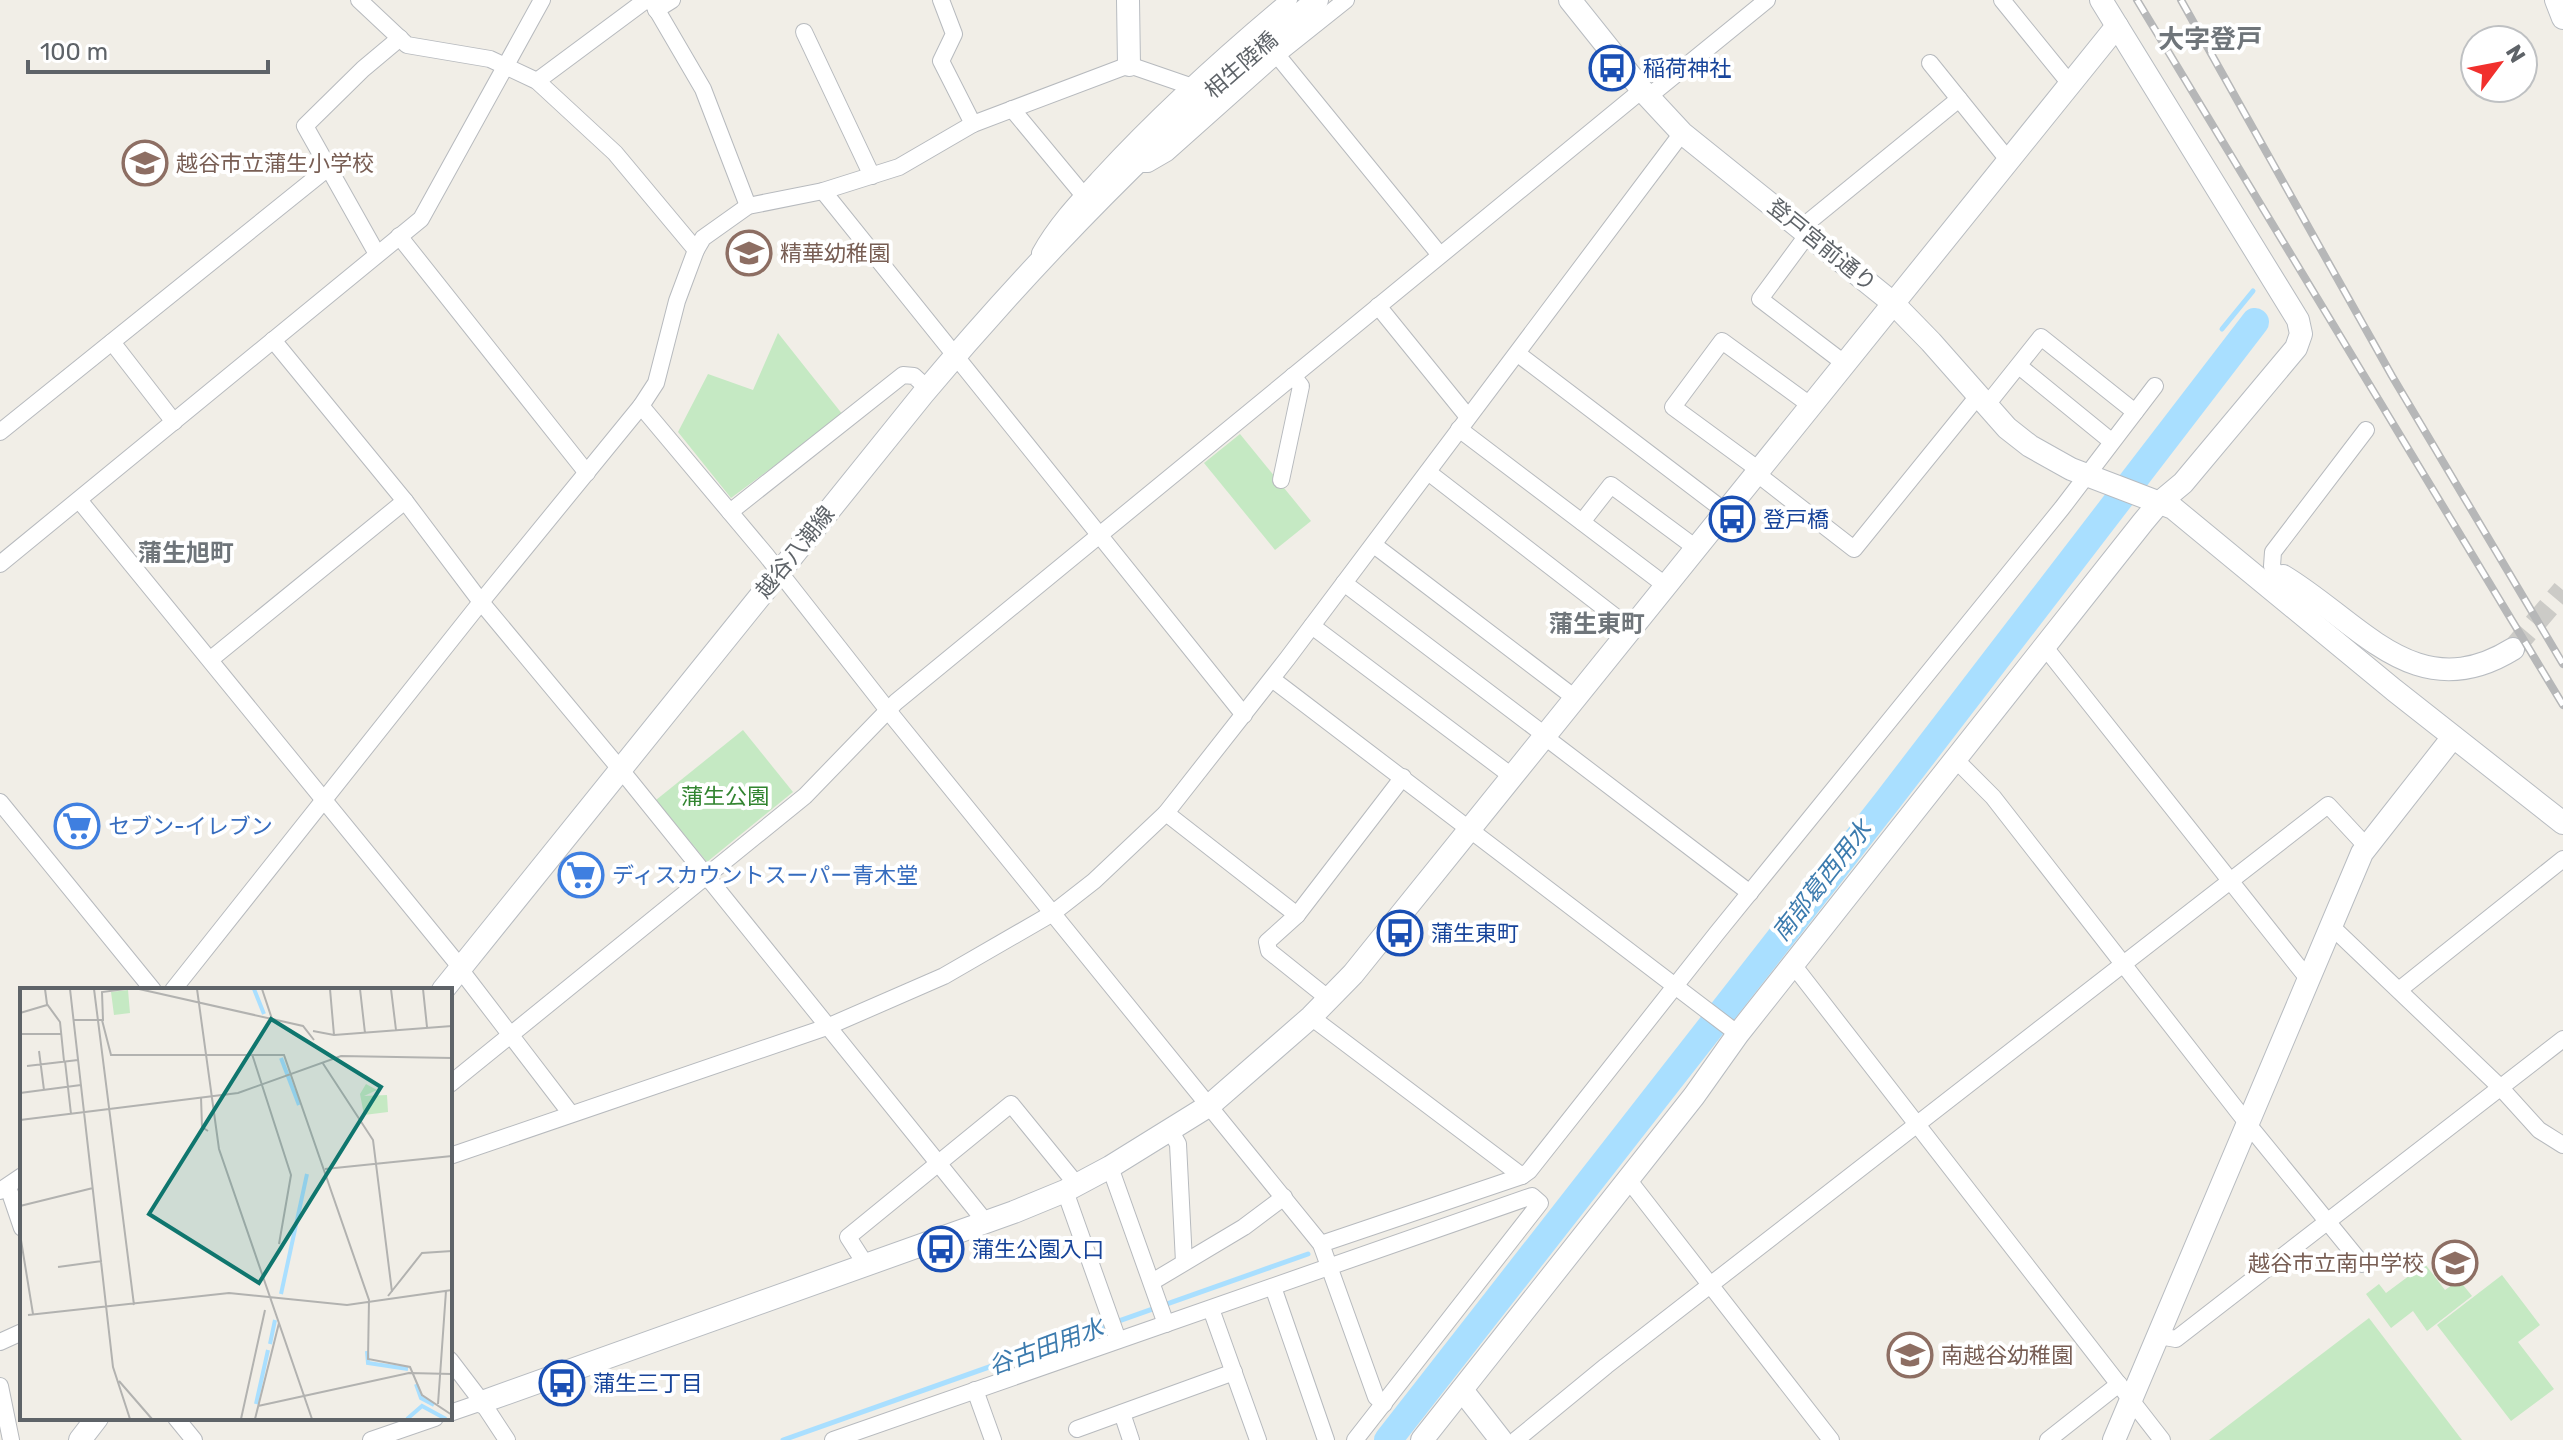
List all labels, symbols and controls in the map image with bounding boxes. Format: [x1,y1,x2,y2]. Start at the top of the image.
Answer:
scale bar [28,24,268,74]
district label: 大字登戸 [2158,24,2262,55]
north arrow [2459,24,2539,104]
street label: 相生陸橋 [1199,26,1283,104]
text: 100 m [40,38,108,66]
text: N [2500,40,2531,68]
bus stop icon: 稲荷神社 [1588,44,1636,92]
place label: 稲荷神社 [1643,55,1731,82]
school or university icon: 越谷市立蒲生小学校 [121,139,169,187]
place label: 越谷市立蒲生小学校 [176,150,374,177]
street label: 登戸宮前通り [1762,193,1882,297]
school or university icon: 精華幼稚園 [725,229,773,277]
place label: 精華幼稚園 [780,240,890,267]
bus stop icon: 登戸橋 [1708,495,1756,543]
street label: 越谷八潮線 [750,501,840,603]
place label: 登戸橋 [1763,506,1829,533]
district label: 蒲生旭町 [138,539,234,567]
district label: 蒲生東町 [1549,610,1645,638]
park label: 蒲生公園 [681,783,769,810]
supermarket icon: セブン-イレブン [53,802,101,850]
place label: セブン-イレブン [108,813,273,840]
water label: 南部葛西用水 [1767,813,1879,946]
supermarket icon: ディスカウントスーパー青木堂 [557,851,605,899]
place label: ディスカウントスーパー青木堂 [612,862,918,889]
bus stop icon: 蒲生東町 [1376,909,1424,957]
place label: 蒲生東町 [1431,920,1519,947]
inset map [20,988,452,1420]
bus stop icon: 蒲生公園入口 [917,1225,965,1273]
place label: 蒲生公園入口 [972,1236,1104,1263]
school or university icon: 越谷市立南中学校 [2431,1239,2479,1287]
place label: 越谷市立南中学校 [2248,1250,2424,1277]
water label: 谷古田用水 [985,1312,1110,1381]
school or university icon: 南越谷幼稚園 [1886,1331,1934,1379]
place label: 南越谷幼稚園 [1941,1342,2073,1369]
bus stop icon: 蒲生三丁目 [538,1359,586,1407]
place label: 蒲生三丁目 [593,1370,703,1397]

